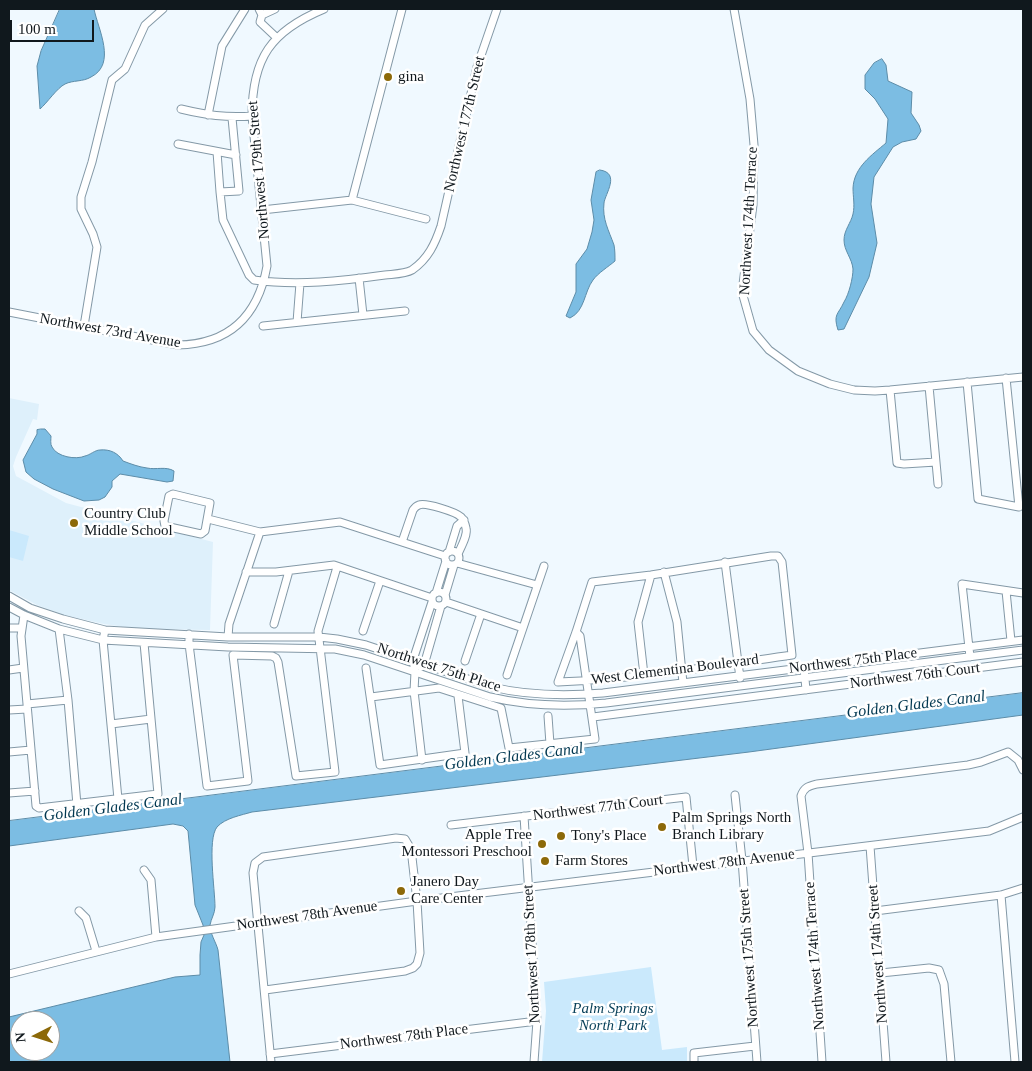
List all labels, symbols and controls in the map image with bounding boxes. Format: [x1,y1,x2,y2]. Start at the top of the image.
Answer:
scale bar [12,10,96,42]
text: 100 m [18,21,56,37]
street label: Northwest 177th Street [441,54,489,194]
place label: gina [398,68,424,86]
marker: gina [382,71,394,83]
street label: Northwest 179th Street [244,100,274,240]
street label: Northwest 174th Terrace [736,146,762,296]
street label: Northwest 73rd Avenue [38,310,182,352]
place label: Country Club Middle School [84,505,173,540]
marker: Country Club Middle School [68,517,80,529]
street label: Northwest 75th Place [375,639,503,697]
street label: Northwest 75th Place [788,644,918,678]
street label: West Clementina Boulevard [590,651,760,689]
street label: Northwest 76th Court [849,659,981,693]
water label: Golden Glades Canal [846,687,986,723]
water label: Golden Glades Canal [444,739,584,775]
water label: Golden Glades Canal [43,790,183,826]
street label: Northwest 77th Court [532,791,664,825]
place label: Palm Springs North Branch Library [672,809,791,844]
marker: Palm Springs North Branch Library [656,821,668,833]
place label: Apple Tree Montessori Preschool [402,826,532,861]
place label: Tony's Place [571,827,646,845]
marker: Tony's Place [555,830,567,842]
marker: Apple Tree Montessori Preschool [536,838,548,850]
street label: Northwest 78th Avenue [652,845,796,881]
place label: Farm Stores [555,852,628,870]
marker: Farm Stores [539,855,551,867]
place label: Janero Day Care Center [411,873,483,908]
street label: Northwest 174th Terrace [801,881,829,1031]
street label: Northwest 178th Street [519,884,545,1024]
street label: Northwest 174th Street [864,884,892,1024]
marker: Janero Day Care Center [395,885,407,897]
street label: Northwest 175th Street [735,888,763,1028]
street label: Northwest 78th Avenue [235,897,379,935]
park label: Palm Springs North Park [572,1000,654,1035]
north arrow [10,1011,60,1061]
street label: Northwest 78th Place [339,1020,469,1054]
text: N [13,1032,28,1043]

